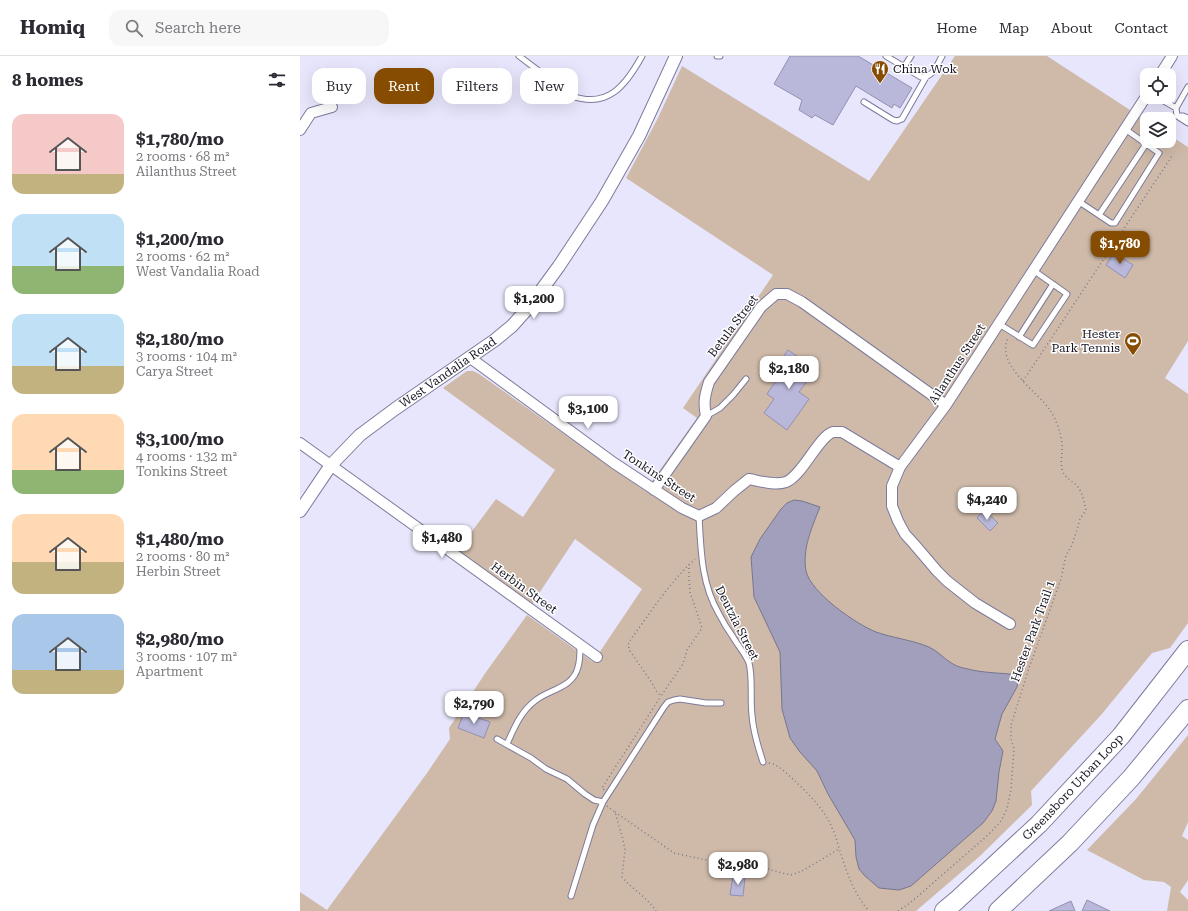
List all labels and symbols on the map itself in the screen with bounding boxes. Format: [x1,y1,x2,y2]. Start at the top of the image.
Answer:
restaurant icon: China Wok [870,59,890,84]
place label: China Wok [893,62,958,76]
pin: $1,780 [1087,231,1153,265]
pin: $1,200 [501,286,567,320]
street label: Betula Street [705,292,761,360]
street label: Ailanthus Street [926,321,988,407]
place label: Hester Park Tennis [1052,327,1120,355]
sports icon: Hester Park Tennis [1123,331,1143,356]
street label: West Vandalia Road [397,334,499,411]
pin: $2,180 [756,356,822,390]
pin: $3,100 [555,396,621,430]
street label: Tonkins Street [620,447,699,505]
pin: $4,240 [954,487,1020,521]
pin: $1,480 [409,525,475,559]
street label: Herbin Street [488,559,560,617]
street label: Hester Park Trail 1 [1008,578,1058,684]
street label: Deutzia Street [712,584,762,663]
pin: $2,790 [441,691,507,725]
street label: Greensboro Urban Loop [1019,731,1126,843]
pin: $2,980 [705,852,771,886]

